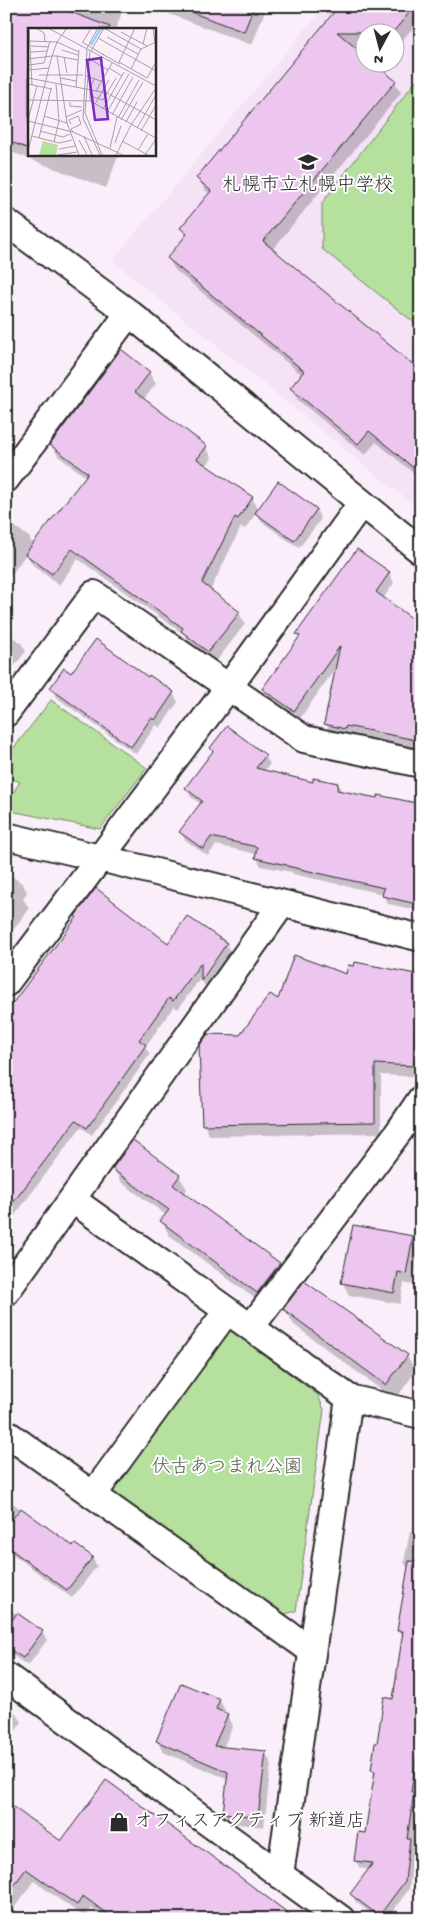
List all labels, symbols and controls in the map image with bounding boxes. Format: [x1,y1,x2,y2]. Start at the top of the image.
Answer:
north arrow [354,22,404,72]
inset map [28,28,155,155]
text: N [373,49,384,67]
school or university icon: 札幌市立札幌中学校 [297,151,319,173]
place label: 札幌市立札幌中学校 [222,174,394,198]
park label: 伏古あつまれ公園 [151,1456,303,1480]
place label: オフィスアクティブ 新道店 [134,1810,365,1834]
shop icon: オフィスアクティブ 新道店 [108,1811,130,1833]

